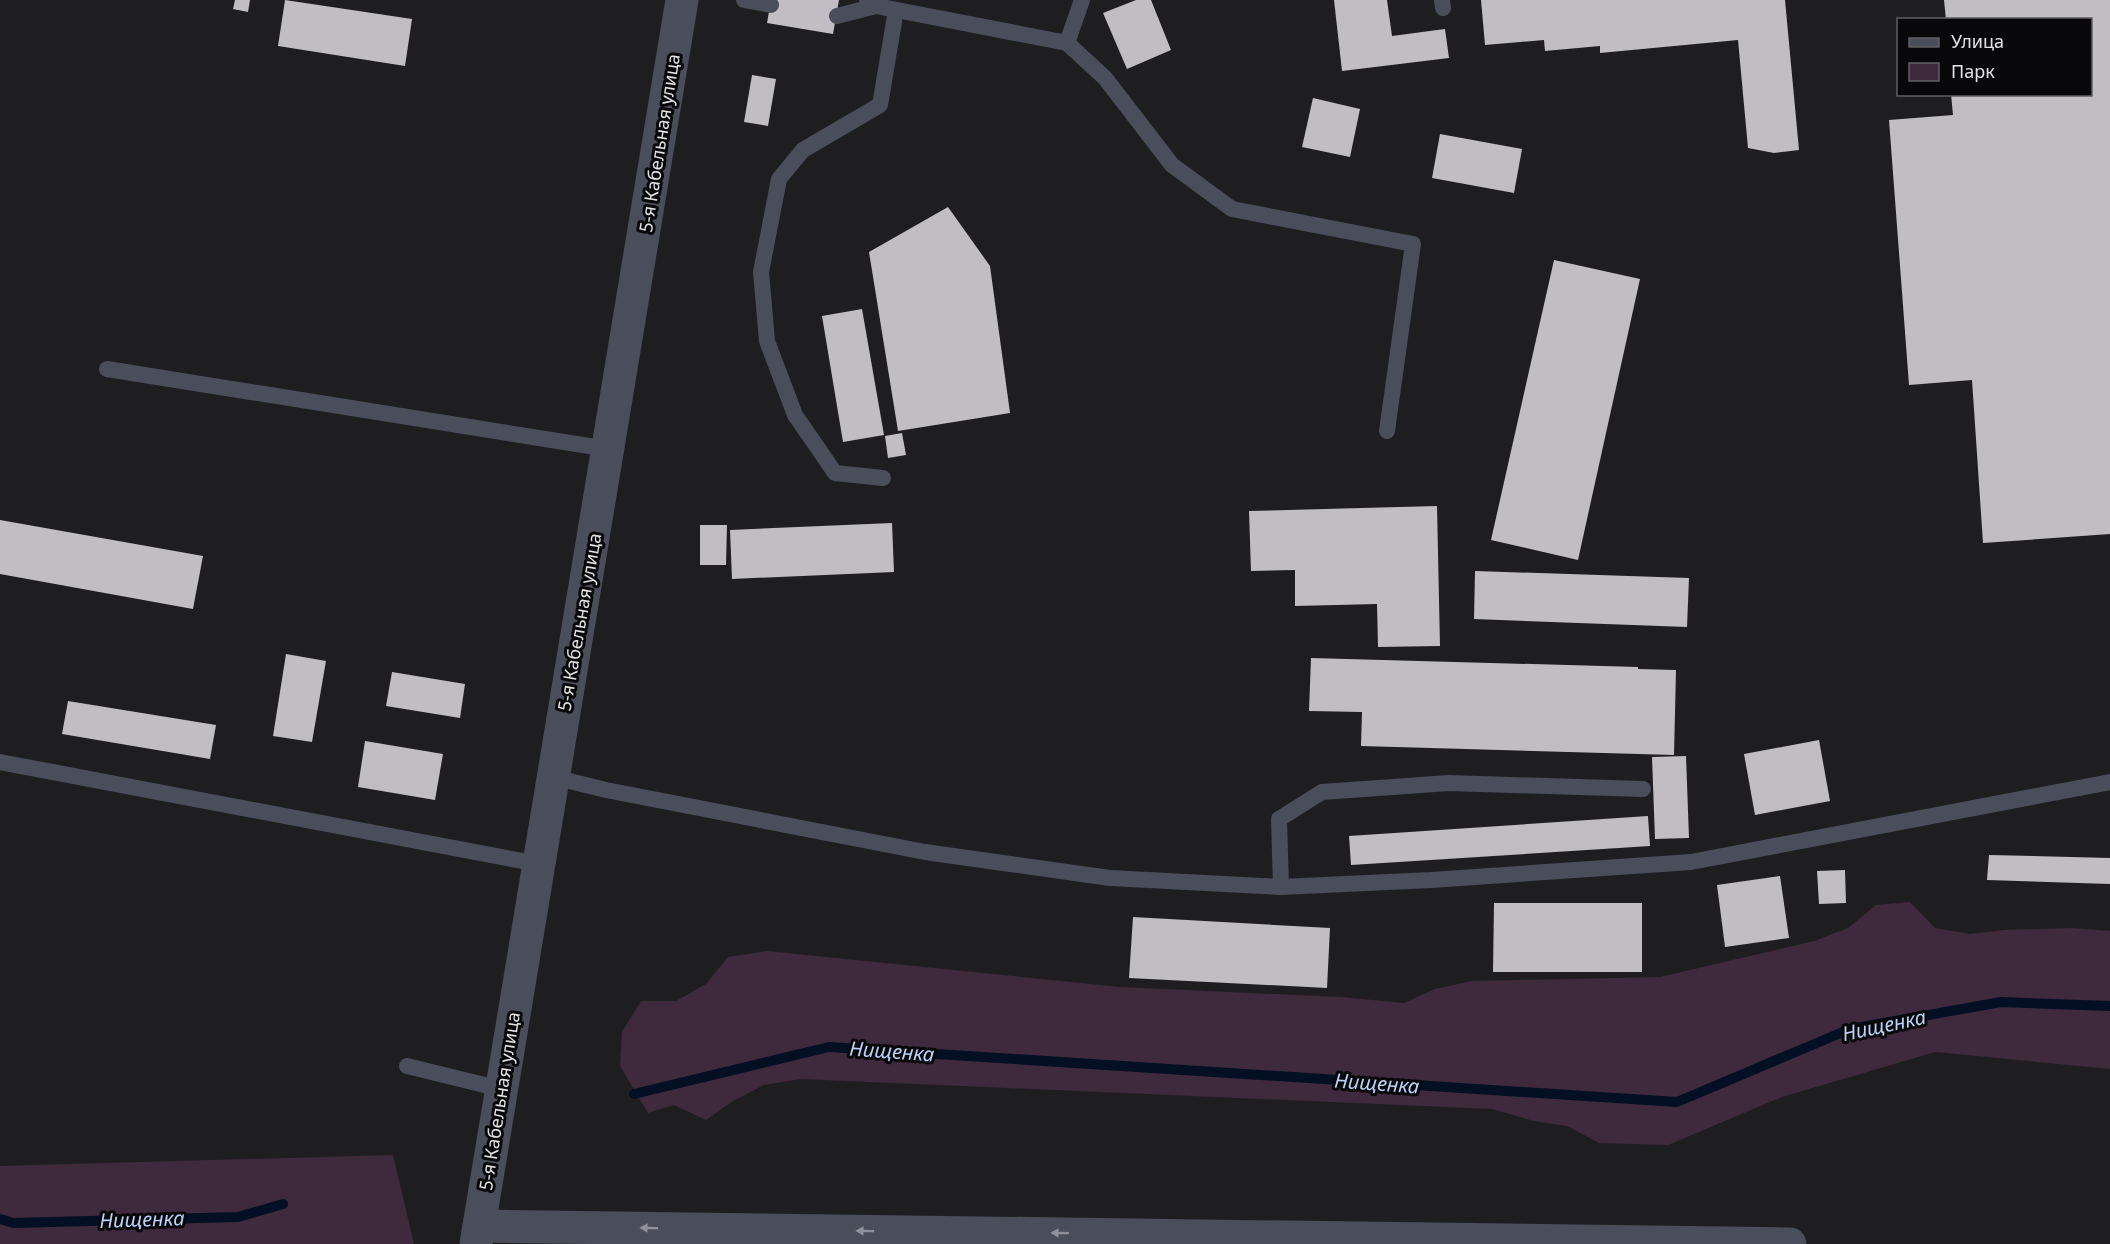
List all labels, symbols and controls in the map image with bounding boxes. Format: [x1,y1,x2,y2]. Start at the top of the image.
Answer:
legend [1897,18,2092,96]
text: Улица [1951,29,2004,53]
street label: 5-я Кабельная улица [633,52,685,234]
text: Парк [1951,59,1995,83]
street label: 5-я Кабельная улица [552,531,606,713]
water label: Нищенка [1840,1003,1928,1047]
street label: 5-я Кабельная улица [473,1010,525,1192]
water label: Нищенка [849,1035,935,1067]
water label: Нищенка [1334,1067,1420,1099]
water label: Нищенка [99,1204,185,1234]
one-way arrow [639,1223,658,1233]
one-way arrow [855,1226,874,1235]
one-way arrow [1050,1228,1069,1238]

